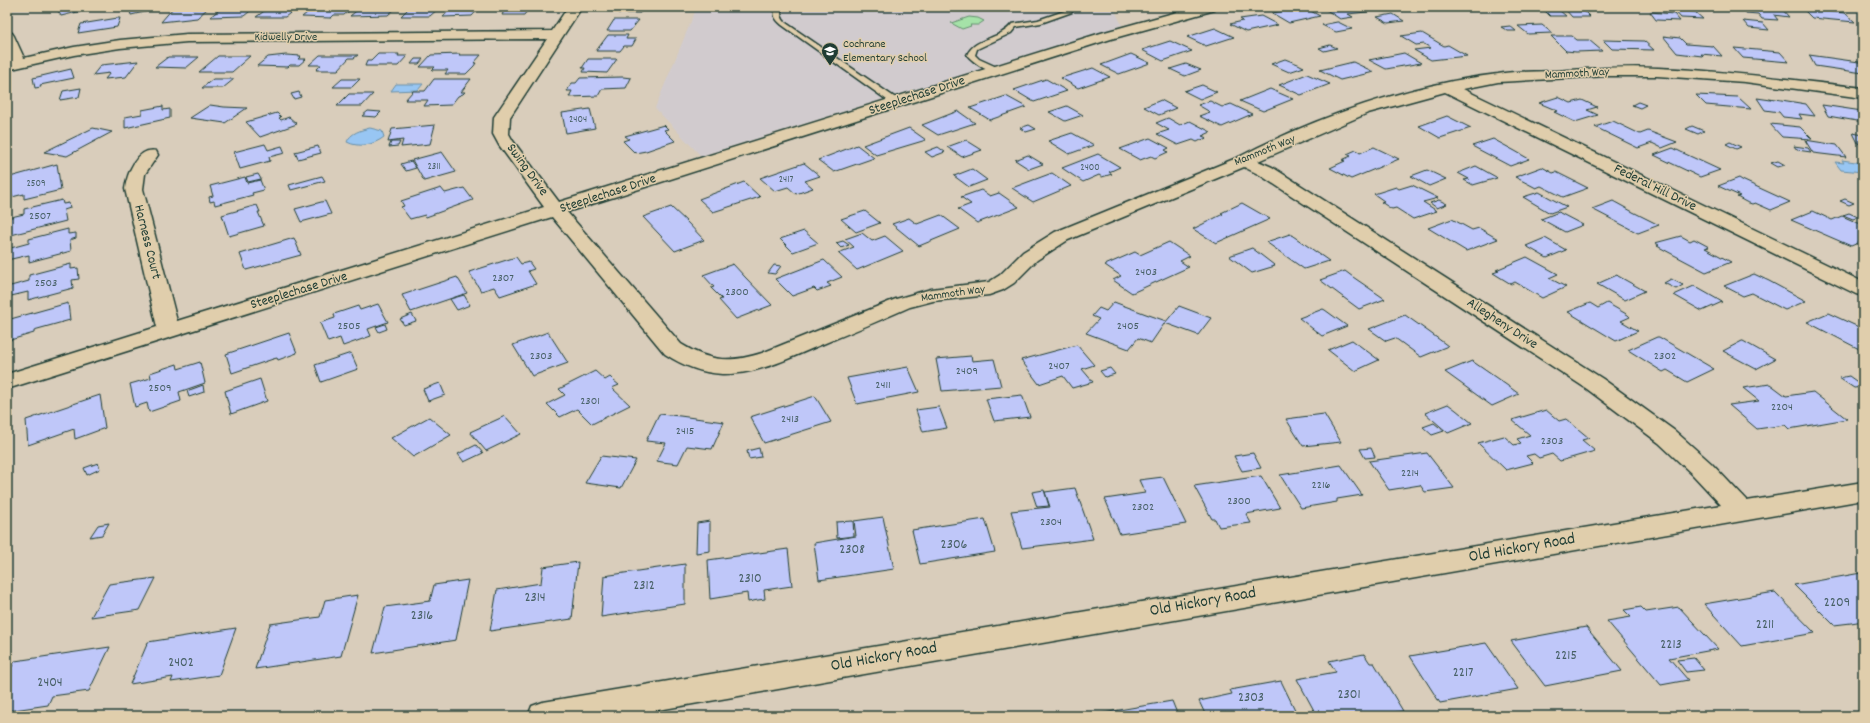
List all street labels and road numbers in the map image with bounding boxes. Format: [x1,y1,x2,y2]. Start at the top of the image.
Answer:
street label: Kidwelly Drive [255,29,317,46]
street label: Mammoth Way [1544,64,1611,84]
street label: Steeplechase Drive [866,71,968,121]
street label: Mammoth Way [1232,131,1299,171]
street label: Swing Drive [501,140,553,200]
street label: Federal Hill Drive [1610,159,1700,217]
street label: Steeplechase Drive [557,169,659,219]
street label: Harness Court [128,203,166,281]
street label: Steeplechase Drive [248,267,350,315]
street label: Mammoth Way [920,281,987,307]
street label: Allegheny Drive [1462,293,1542,355]
street label: Old Hickory Road [1467,528,1577,570]
street label: Old Hickory Road [1148,582,1258,624]
street label: Old Hickory Road [829,637,939,679]

